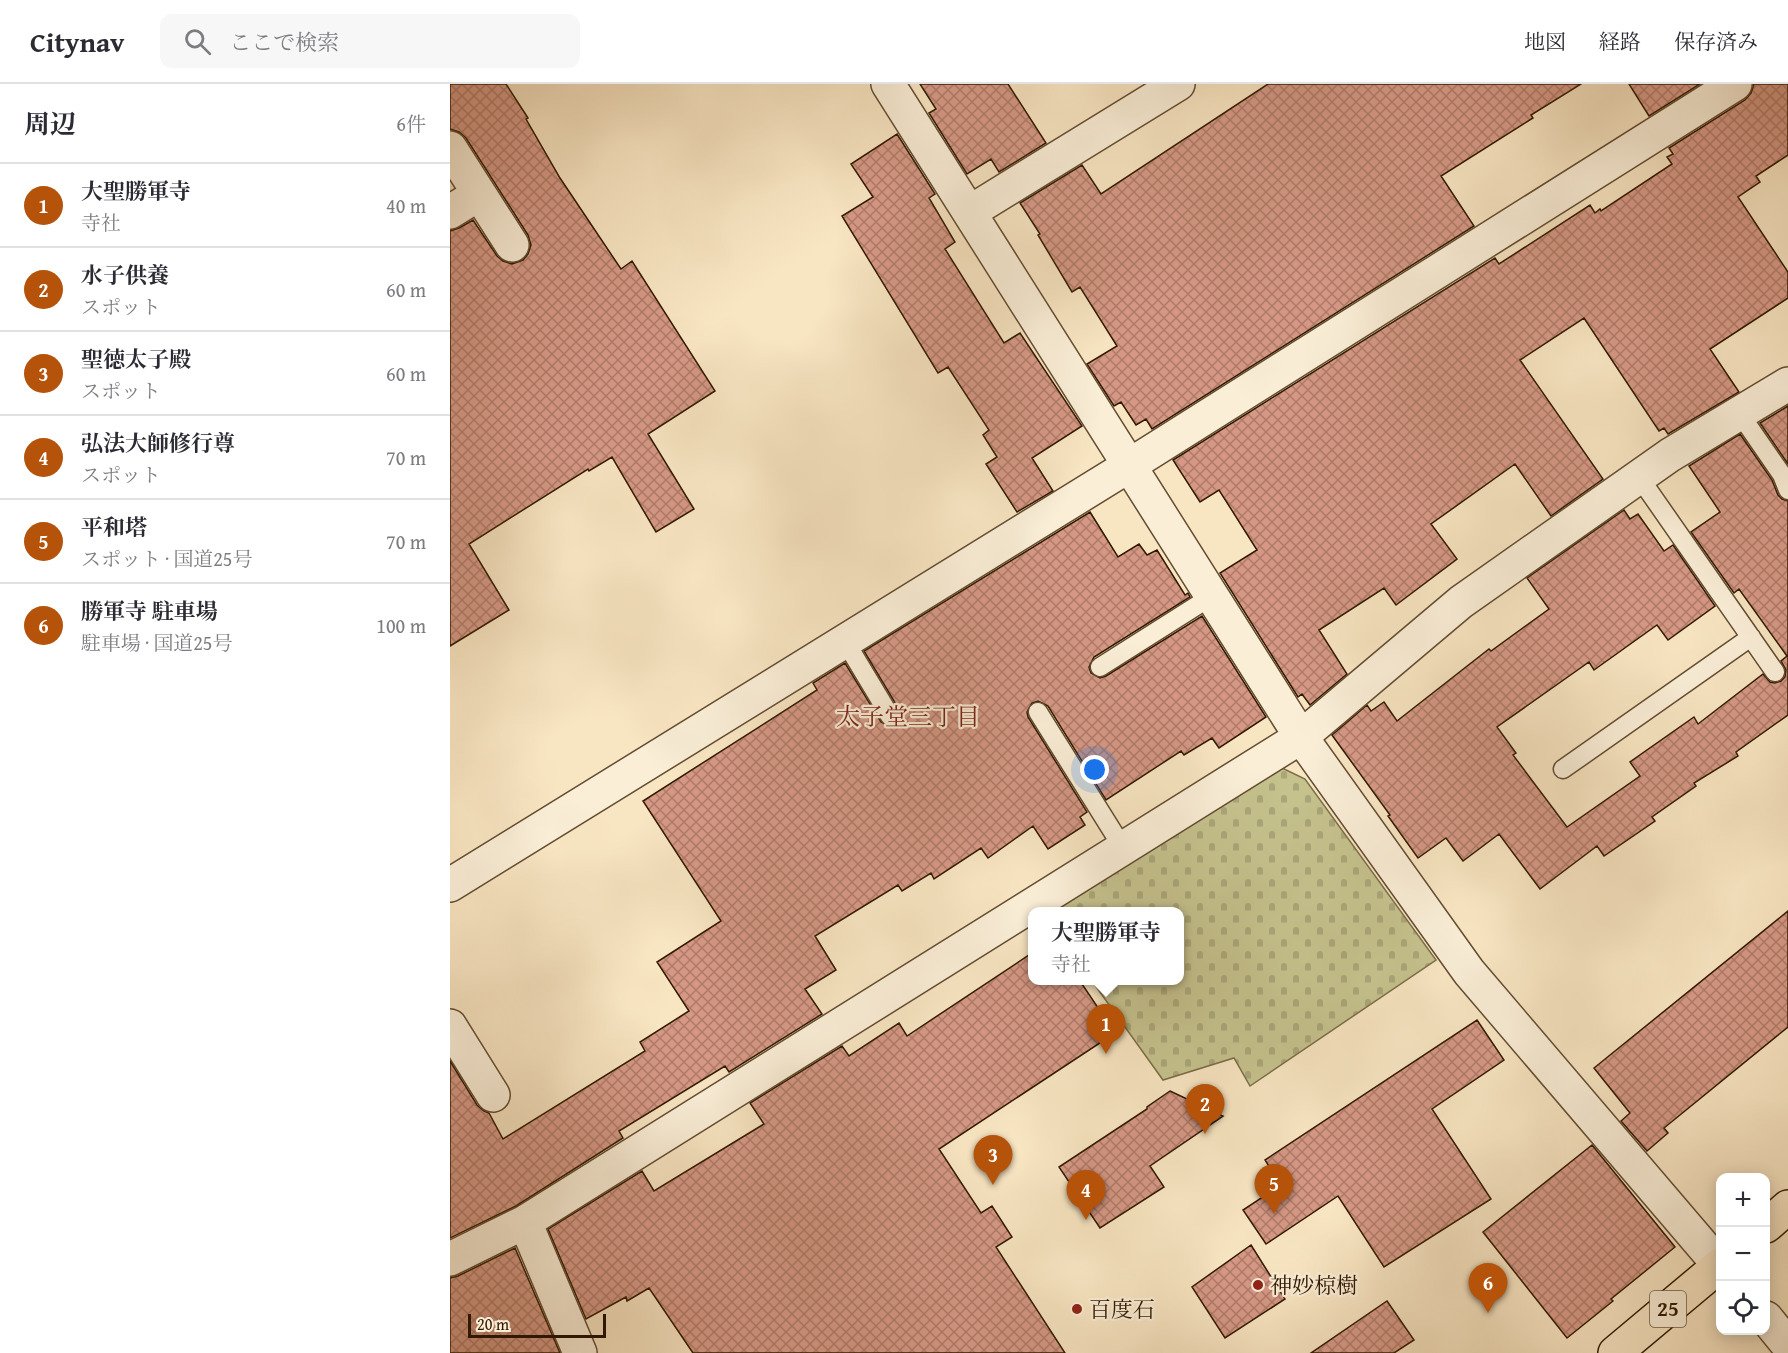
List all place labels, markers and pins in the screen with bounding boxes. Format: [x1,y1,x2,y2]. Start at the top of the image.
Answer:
pin: 1 [1086,1004,1126,1054]
pin: 2 [1186,1084,1224,1134]
pin: 3 [974,1136,1012,1185]
pin: 5 [1254,1164,1294,1214]
pin: 4 [1066,1170,1106,1220]
pin: 6 [1468,1264,1508,1313]
place label: 神妙椋樹 [1270,1269,1358,1301]
marker: 神妙椋樹 [1251,1278,1265,1292]
place label: 百度石 [1089,1293,1155,1325]
marker: 百度石 [1070,1302,1084,1316]

